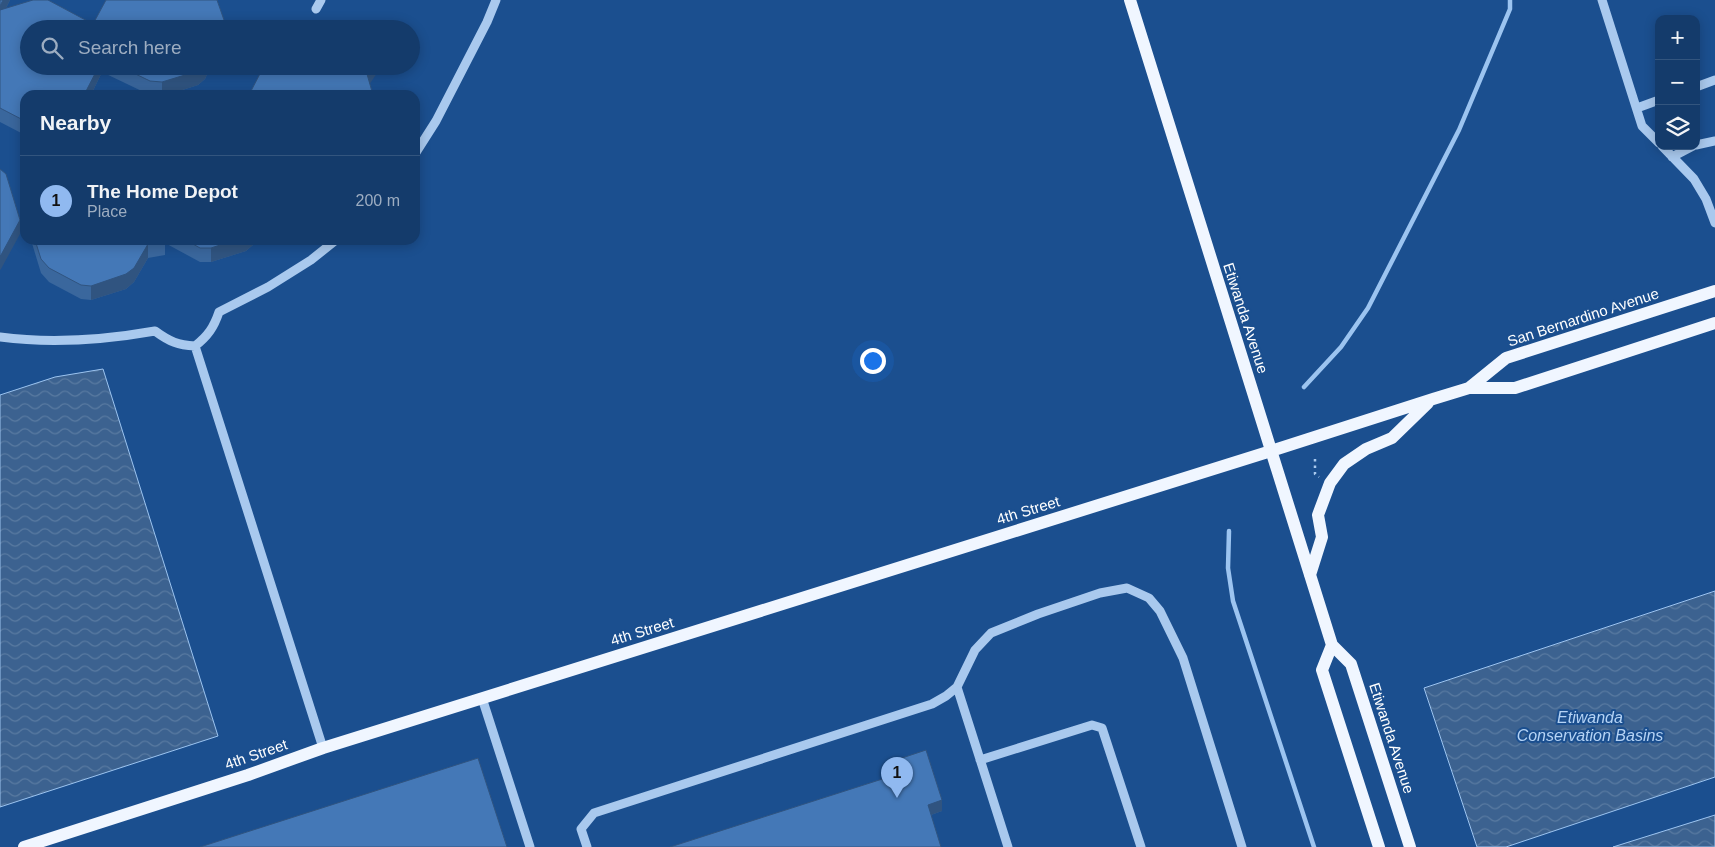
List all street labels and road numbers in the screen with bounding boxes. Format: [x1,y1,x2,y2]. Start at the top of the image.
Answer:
street label: Etiwanda Avenue [1220,260,1272,376]
street label: San Bernardino Avenue [1505,284,1661,350]
street label: 4th Street [994,492,1062,528]
street label: 4th Street [608,613,676,649]
street label: Etiwanda Avenue [1366,680,1418,796]
street label: 4th Street [222,735,290,773]

